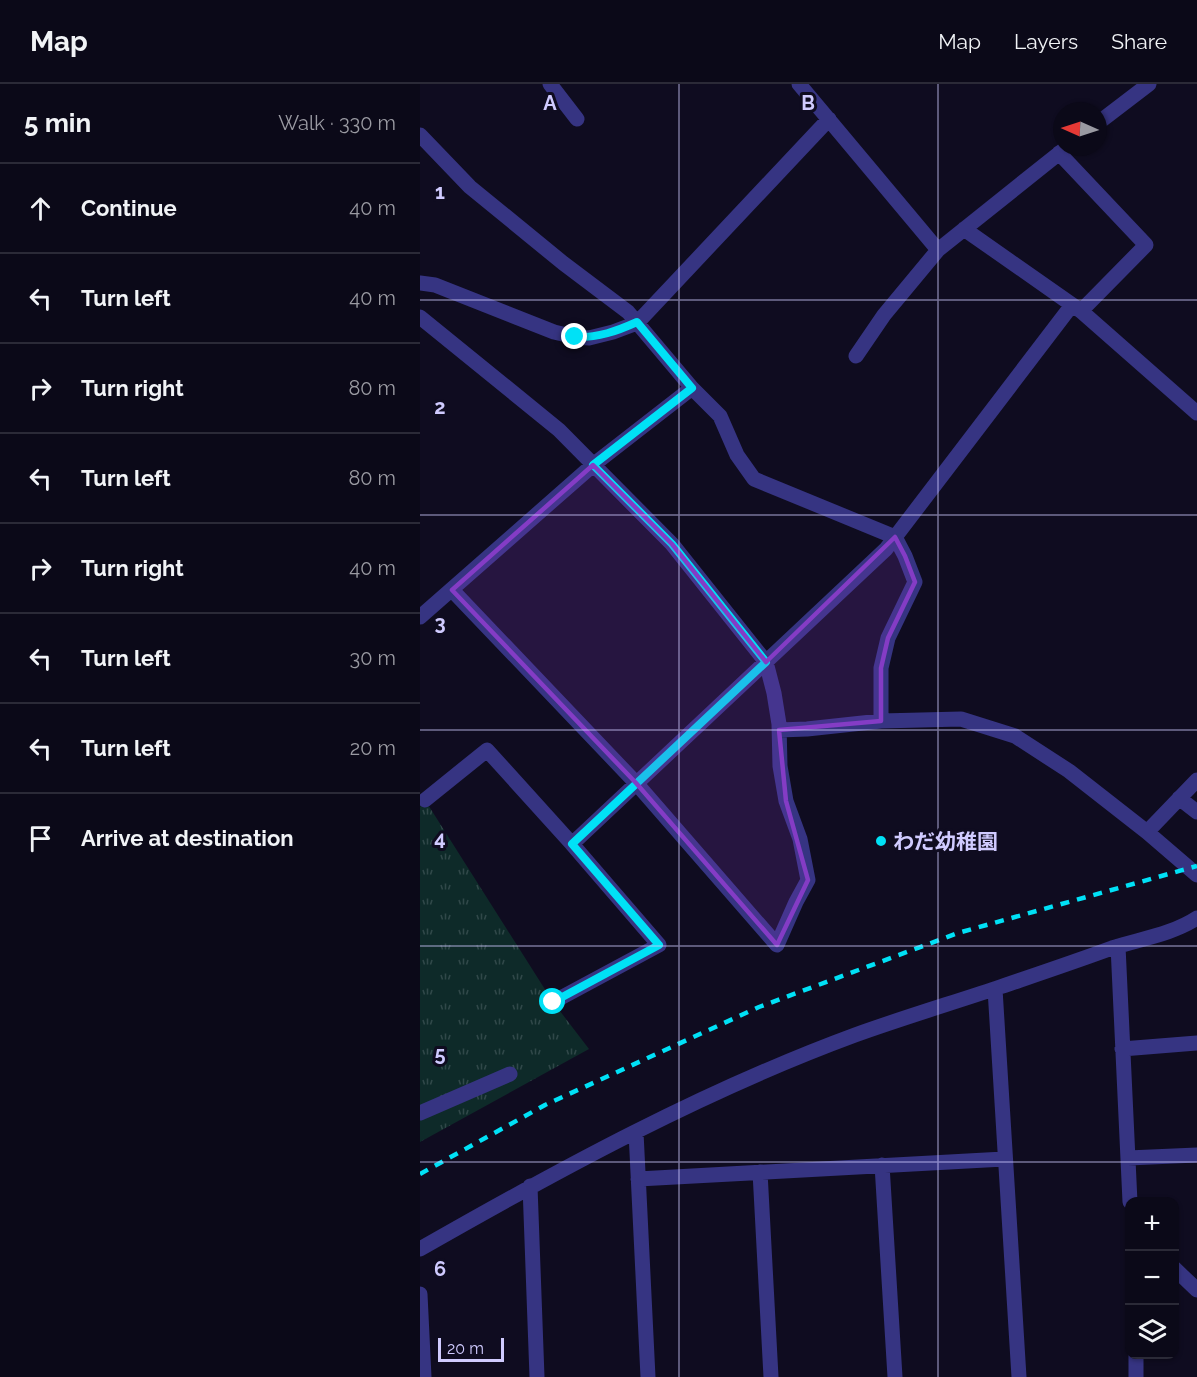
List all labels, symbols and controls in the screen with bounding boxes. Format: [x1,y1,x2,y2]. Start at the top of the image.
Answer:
text: Map [30,25,88,58]
text: Map [938,29,981,54]
text: Layers [1014,29,1078,54]
text: Share [1111,29,1167,54]
text: A [543,91,557,115]
text: B [801,91,815,115]
north arrow [1053,102,1107,156]
text: 5 min [24,108,91,138]
text: Walk · 330 m [278,111,396,135]
text: 1 [435,180,445,204]
icon: ahead [24,192,57,225]
text: Continue [81,195,177,221]
text: 40 m [349,196,396,220]
icon: left [24,282,57,315]
text: Turn left [81,285,171,311]
text: 40 m [349,286,396,310]
route end [561,323,587,349]
icon: right [24,372,57,405]
text: Turn right [81,375,184,401]
text: 80 m [348,376,396,400]
text: 2 [434,395,446,419]
icon: left [24,462,57,495]
text: Turn left [81,465,171,491]
text: 80 m [348,466,396,490]
icon: right [24,552,57,585]
text: Turn right [81,555,184,581]
text: 40 m [349,556,396,580]
text: 3 [434,611,446,635]
icon: left [24,642,57,675]
text: Turn left [81,645,171,671]
text: 30 m [350,646,396,670]
icon: left [24,732,57,765]
text: Turn left [81,735,171,761]
text: 20 m [350,736,396,760]
icon: arrive [24,822,57,855]
text: Arrive at destination [81,825,294,851]
text: 4 [434,826,446,850]
place label: わだ幼稚園 [893,829,998,854]
marker: わだ幼稚園 [874,834,888,848]
route start [539,988,565,1014]
text: 5 [434,1042,446,1066]
map controls [1125,1197,1179,1359]
button: + [1125,1197,1179,1251]
button: − [1125,1251,1179,1305]
text: 6 [434,1257,446,1281]
button: layers [1125,1305,1179,1359]
scale bar [438,1335,504,1362]
text: 20 m [447,1339,484,1358]

